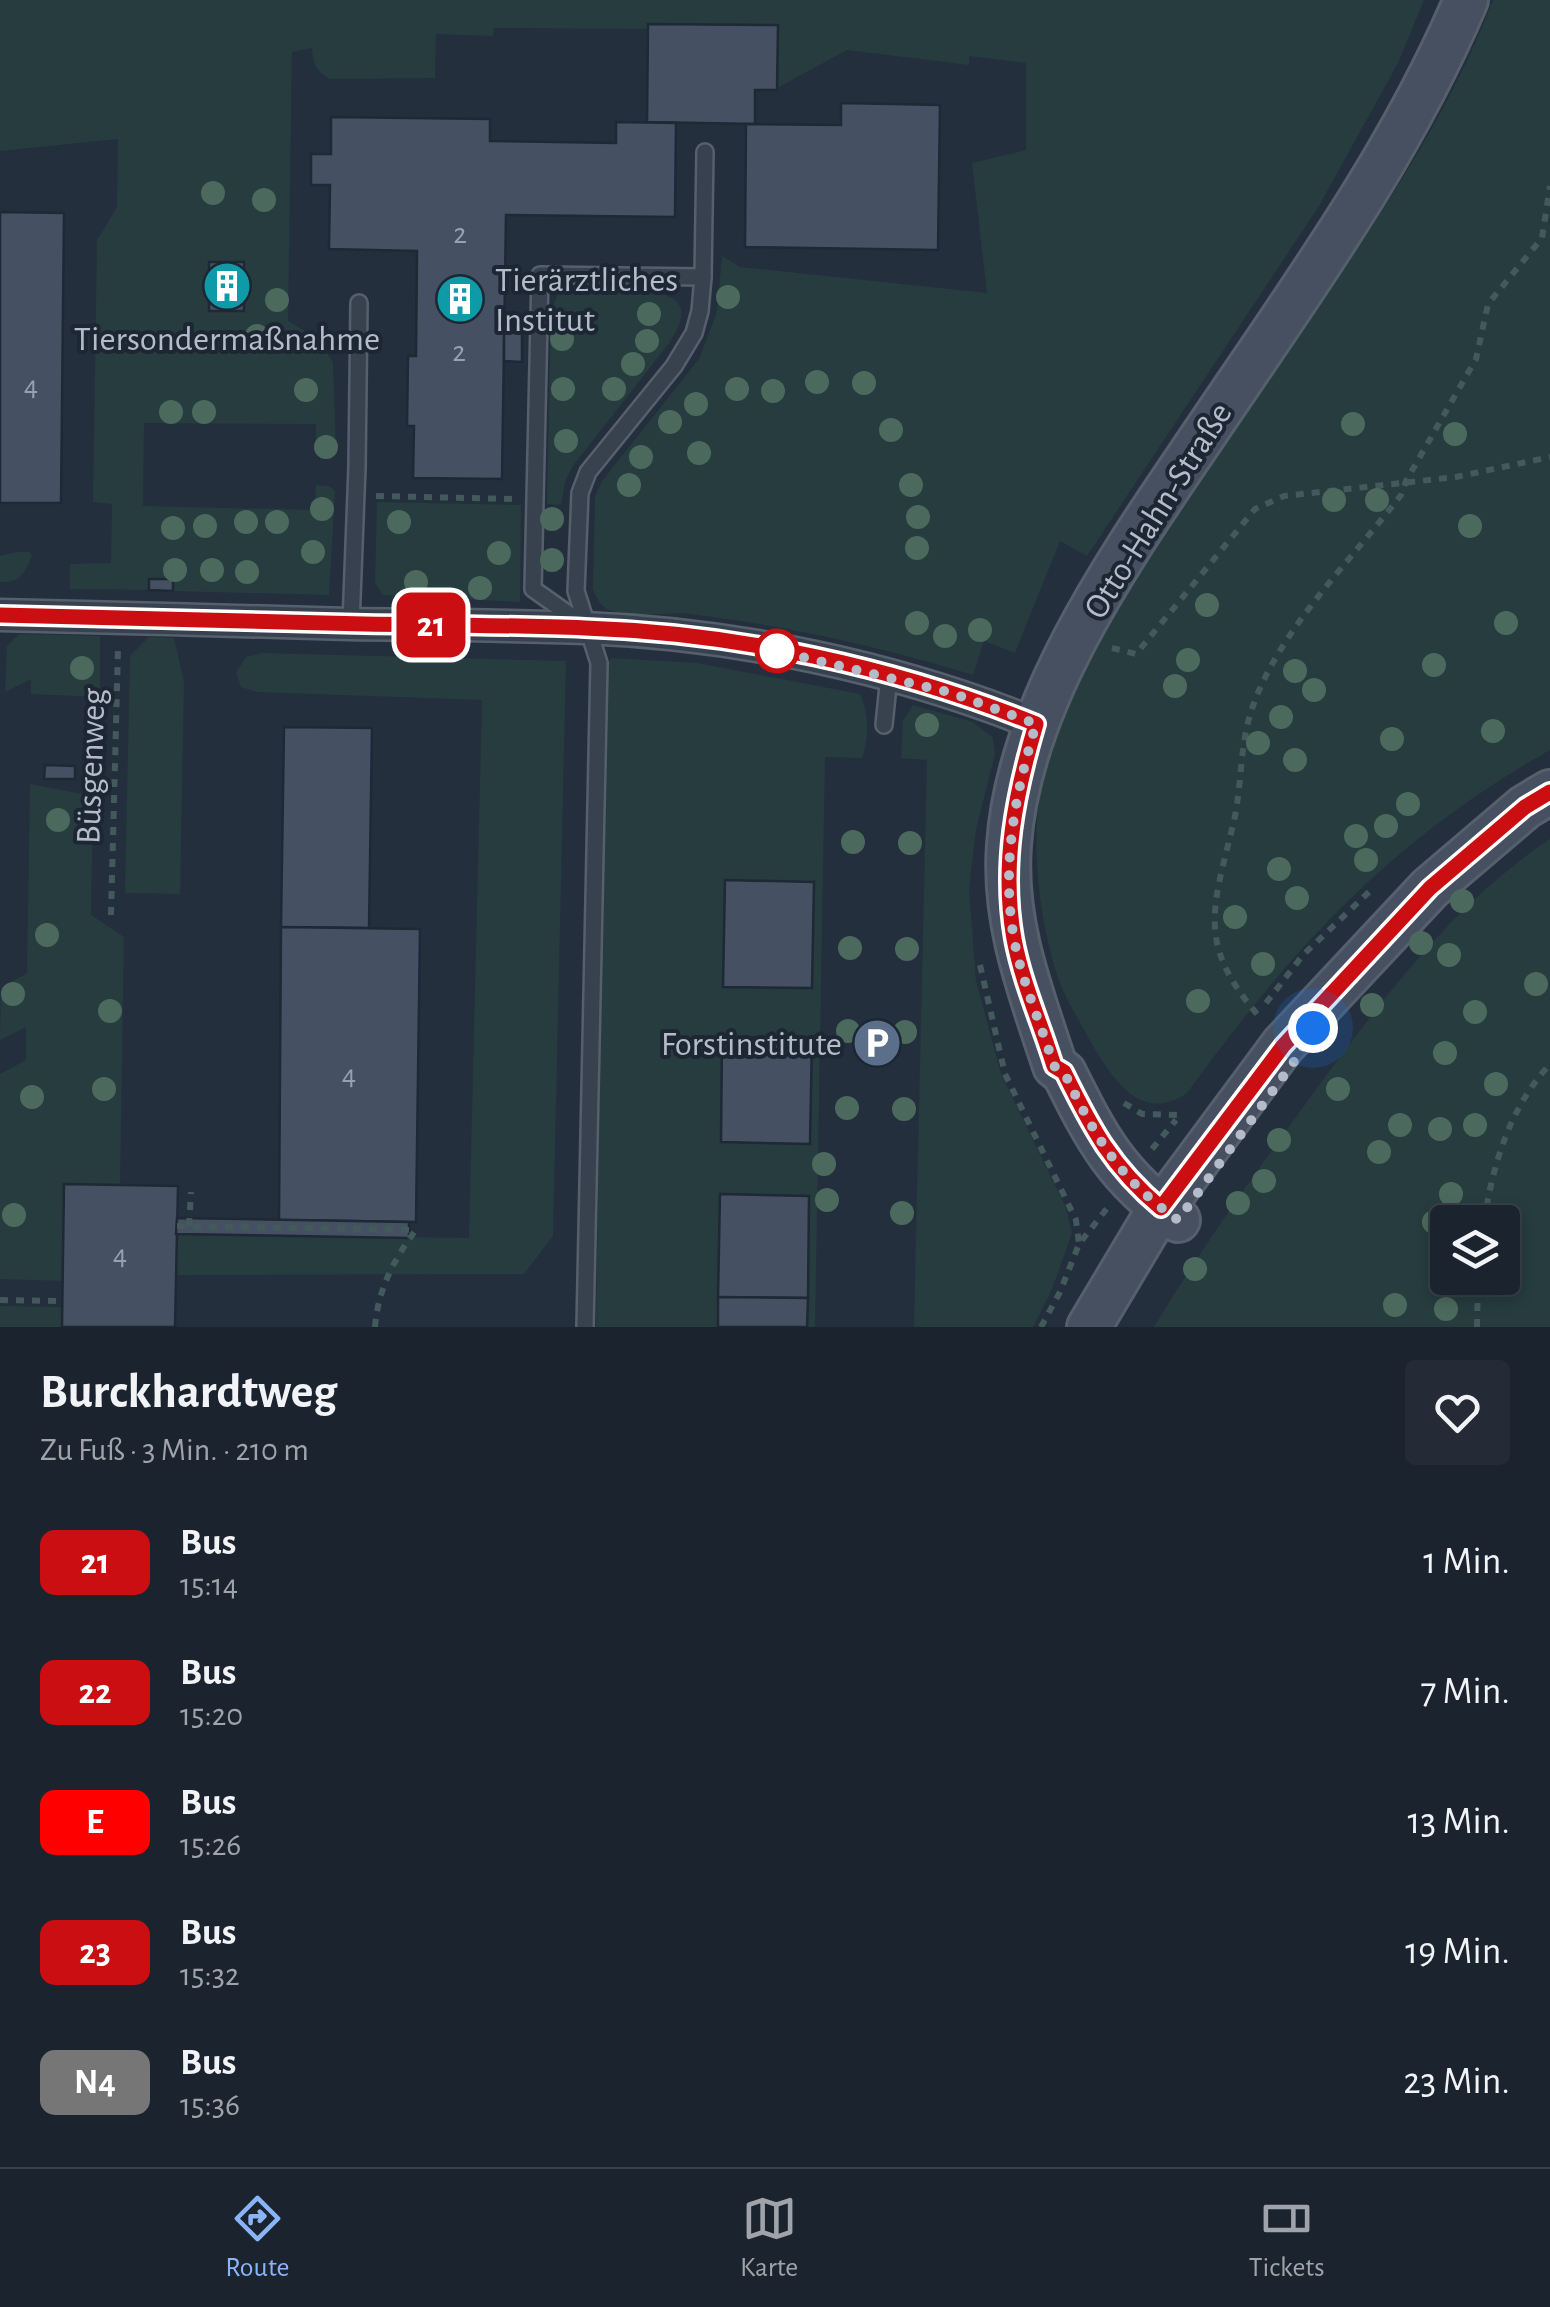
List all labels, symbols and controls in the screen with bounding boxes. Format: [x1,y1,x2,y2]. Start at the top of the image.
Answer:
house number: 2 [453,219,467,249]
building icon: Tiersondermaßnahme [201,260,253,312]
place label: Tierärztliches Institut [495,263,678,338]
building icon: Tierärztliches Institut [434,273,486,325]
place label: Tiersondermaßnahme [74,322,380,357]
house number: 2 [452,337,466,367]
house number: 4 [24,371,38,401]
street label: Otto-Hahn-Straße [1078,397,1239,625]
line badge: 21 [386,592,476,658]
text: 21 [416,608,446,643]
unlabelled marker [756,630,798,672]
street label: Büsgenweg [71,687,112,845]
your location [1288,1003,1338,1053]
parking icon: Forstinstitute [851,1017,903,1069]
place label: Forstinstitute [661,1027,842,1062]
house number: 4 [342,1060,356,1090]
map controls [1430,1205,1520,1295]
button: layers [1430,1205,1520,1295]
house number: 4 [113,1240,127,1270]
button: heart [1405,1360,1510,1465]
text: Burckhardtweg [40,1369,337,1417]
text: Zu Fuß · 3 Min. · 210 m [40,1434,309,1466]
text: Bus [180,1524,236,1562]
text: 1 Min. [1423,1543,1510,1581]
text: 21 [80,1545,110,1580]
text: 15:14 [180,1569,238,1601]
text: Bus [180,1654,236,1692]
text: 7 Min. [1420,1673,1510,1711]
text: 22 [79,1675,111,1710]
text: 15:20 [180,1699,243,1731]
text: Bus [180,1784,236,1822]
text: 13 Min. [1408,1803,1510,1841]
text: E [86,1805,104,1840]
text: 15:26 [180,1829,241,1861]
text: Bus [180,1914,236,1952]
text: 19 Min. [1405,1933,1510,1971]
text: 23 [79,1935,111,1970]
text: 15:32 [180,1959,239,1991]
text: Bus [180,2044,236,2082]
text: 23 Min. [1403,2063,1510,2101]
text: N4 [74,2065,116,2100]
text: 15:36 [180,2089,240,2121]
tab: Route [225,2191,289,2285]
tab: Karte [740,2191,798,2285]
tab: Tickets [1249,2191,1325,2285]

